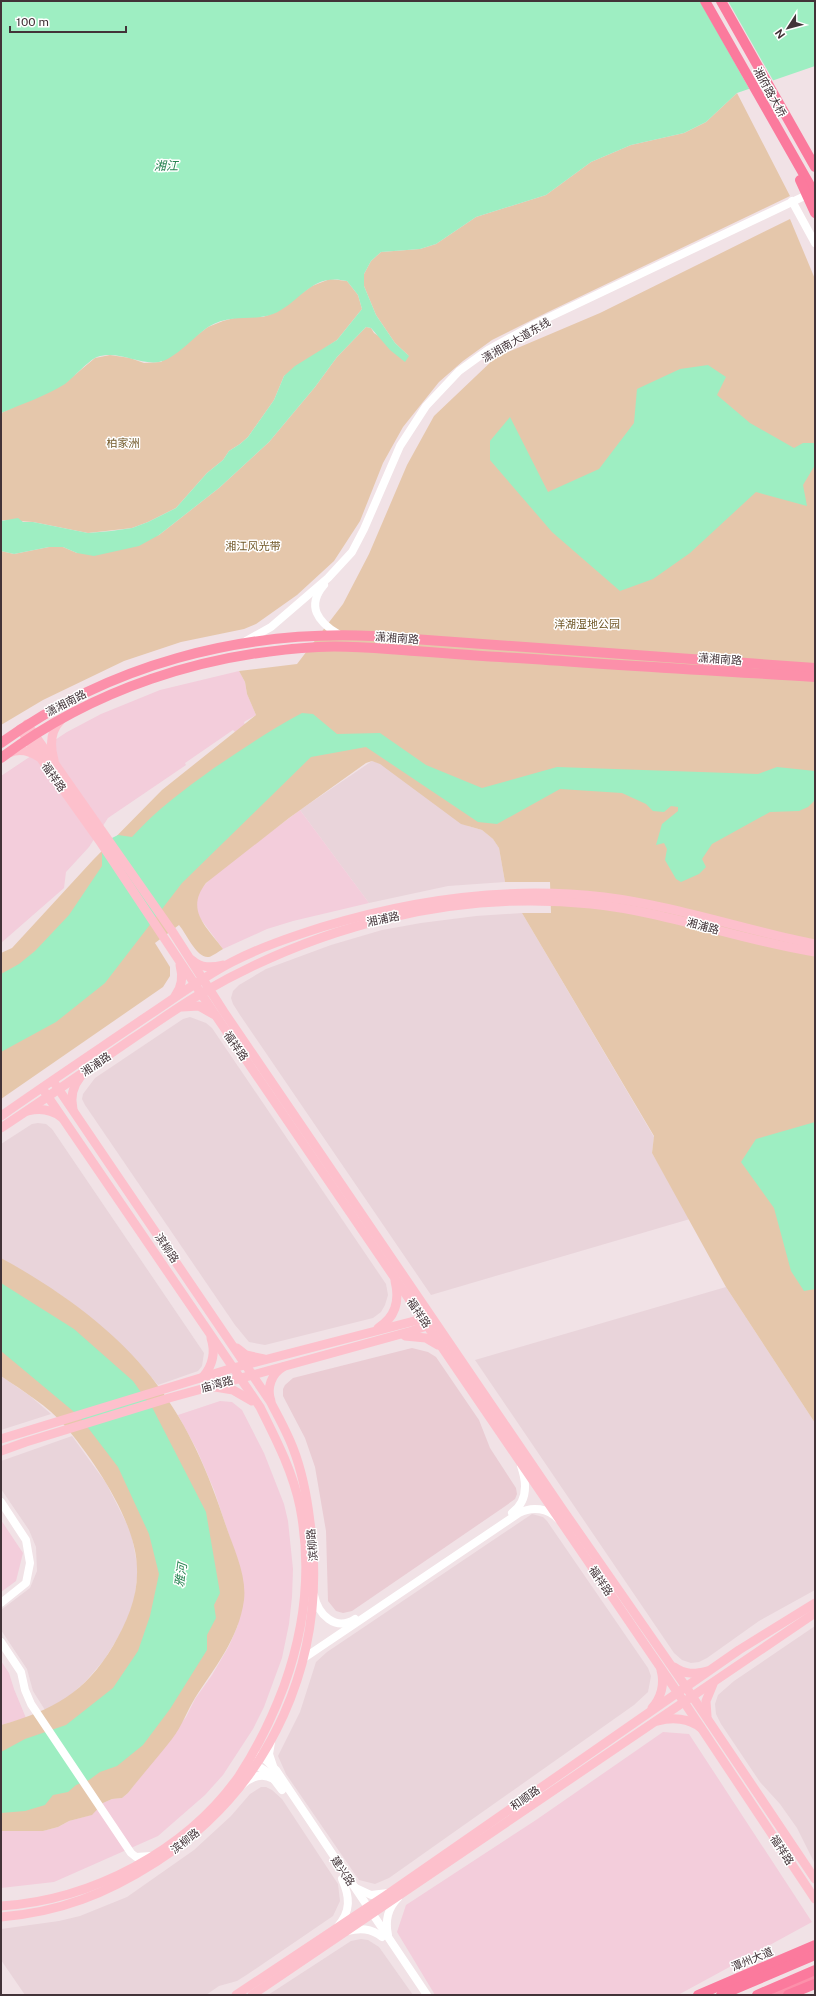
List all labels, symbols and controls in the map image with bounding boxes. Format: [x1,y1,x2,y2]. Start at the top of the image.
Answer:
scale bar [10,8,126,34]
north arrow [768,8,808,48]
text: 100 m [16,15,49,29]
text: N [773,27,787,41]
street label: 湘府路大桥 [751,65,789,119]
water label: 湘江 [154,159,180,173]
street label: 潇湘南大道东线 [480,316,552,364]
park label: 柏家洲 [107,437,140,449]
park label: 湘江风光带 [226,540,281,552]
park label: 洋湖湿地公园 [554,618,620,630]
street label: 潇湘南路 [375,630,419,646]
street label: 潇湘南路 [698,651,742,667]
street label: 潇湘南路 [44,688,88,718]
street label: 福祥路 [40,760,68,794]
street label: 湘浦路 [366,910,400,928]
street label: 湘浦路 [686,916,720,936]
street label: 福祥路 [222,1029,250,1063]
street label: 湘浦路 [79,1050,113,1078]
street label: 滨柳路 [153,1231,181,1265]
street label: 福祥路 [405,1296,433,1330]
street label: 庙湾路 [200,1374,234,1394]
street label: 滨柳路 [305,1528,319,1562]
water label: 雅河 [172,1560,190,1588]
street label: 福祥路 [587,1564,615,1598]
street label: 和顺路 [508,1784,542,1812]
street label: 滨柳路 [168,1826,202,1856]
street label: 福祥路 [768,1833,796,1867]
street label: 建兴路 [329,1854,357,1888]
street label: 潭州大道 [729,1945,775,1973]

